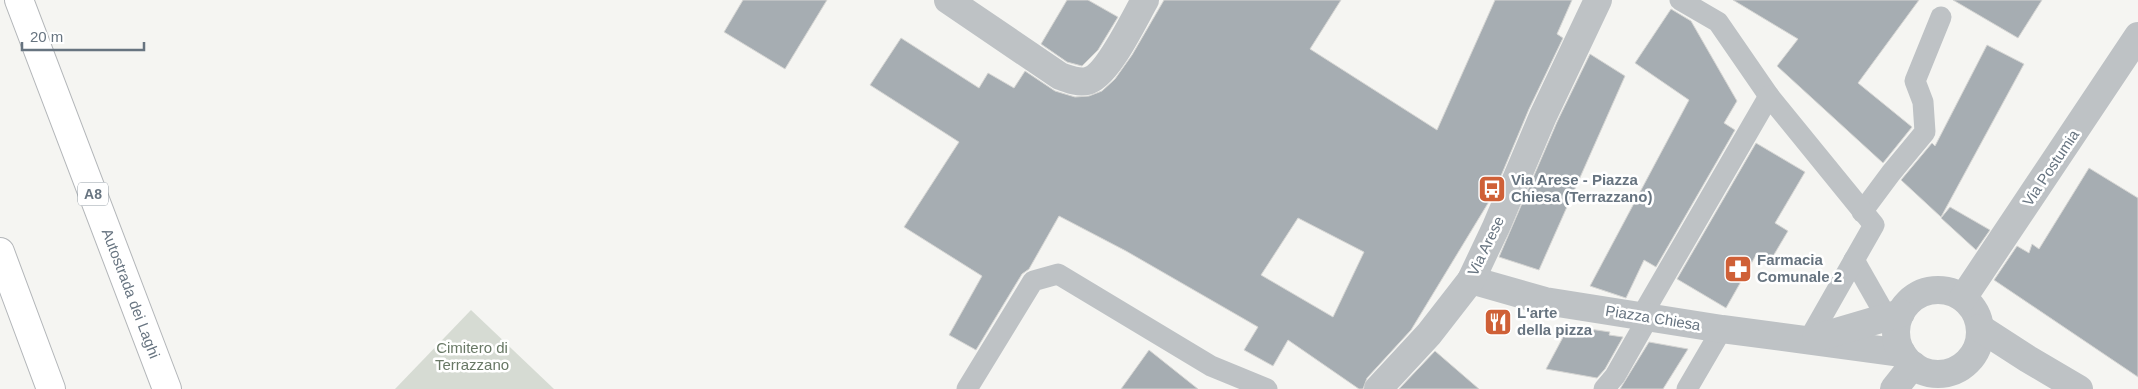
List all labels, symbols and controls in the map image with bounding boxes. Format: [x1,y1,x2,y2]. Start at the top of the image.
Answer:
scale bar [22,20,145,52]
text: 20 m [30,28,63,45]
street label: Via Postumia [2019,126,2083,209]
place label: Via Arese - Piazza Chiesa (Terrazzano) [1511,171,1652,205]
bus stop icon: Via Arese - Piazza Chiesa (Terrazzano) [1477,174,1507,204]
road number: A8 [78,182,108,205]
street label: Via Arese [1464,213,1507,278]
street label: Autostrada dei Laghi [99,226,164,361]
place label: Farmacia Comunale 2 [1757,251,1842,285]
pharmacy icon: Farmacia Comunale 2 [1723,254,1753,284]
street label: Piazza Chiesa [1604,302,1702,334]
place label: L'arte della pizza [1517,304,1593,338]
restaurant icon: L'arte della pizza [1483,307,1513,337]
park label: Cimitero di Terrazzano [435,339,509,373]

